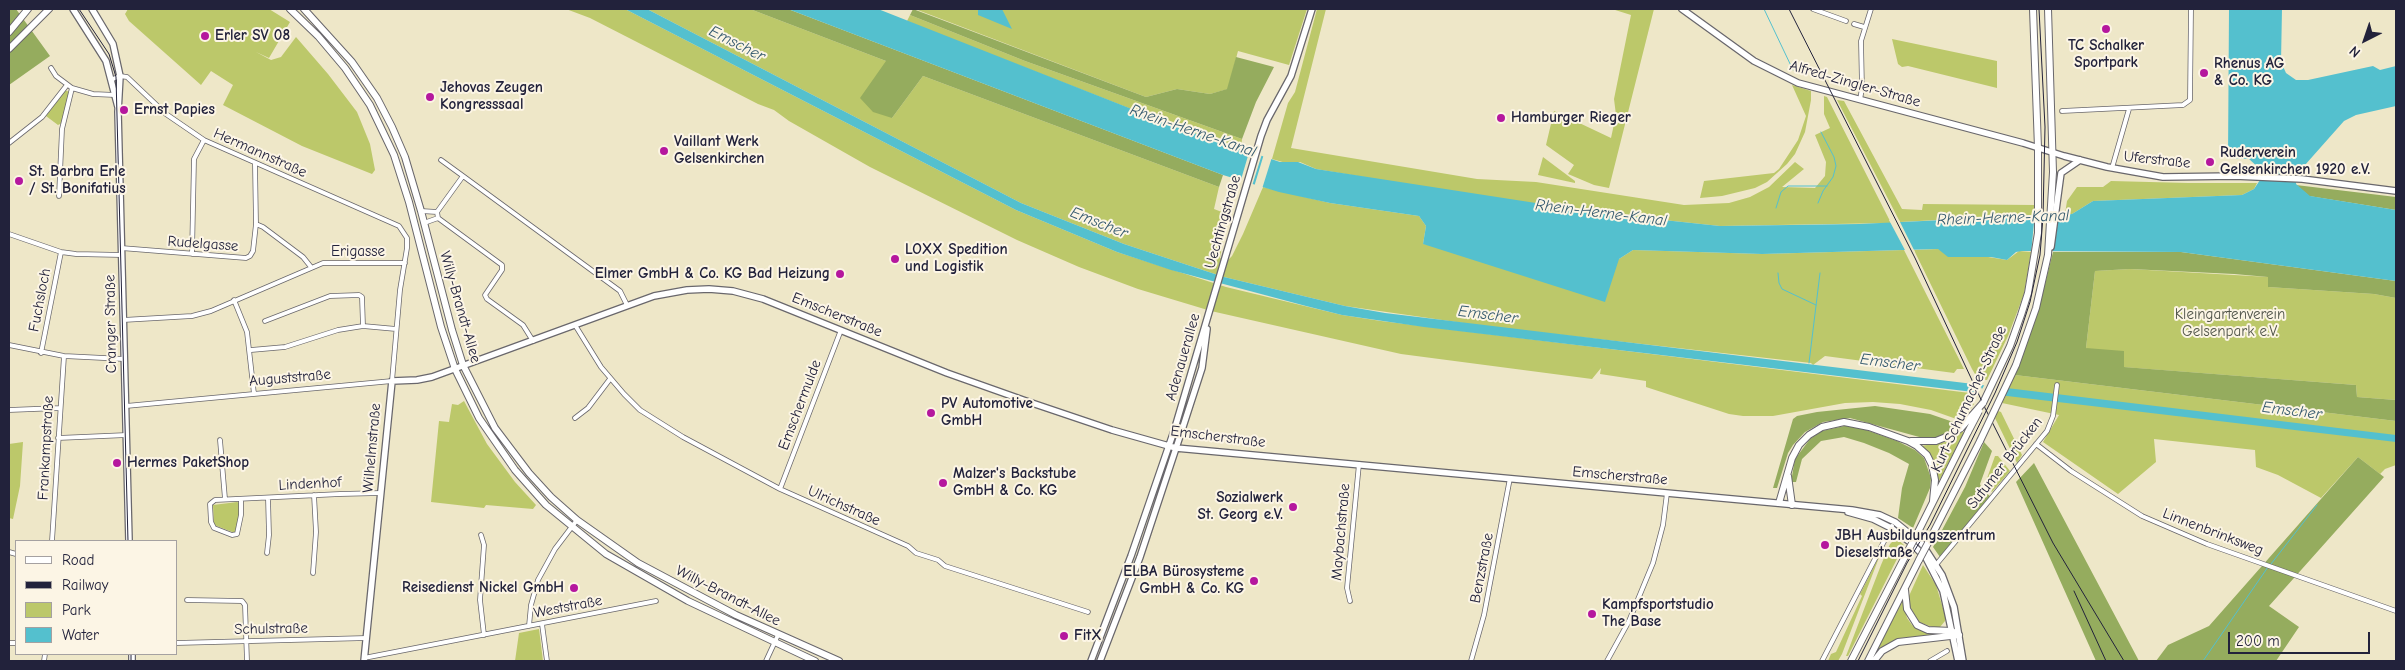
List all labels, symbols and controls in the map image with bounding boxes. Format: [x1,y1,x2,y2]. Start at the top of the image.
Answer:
north arrow [2340,15,2390,65]
water label: Emscher [706,22,768,66]
marker: TC Schalker Sportpark [2100,23,2112,35]
place label: Erler SV 08 [215,27,290,45]
marker: Erler SV 08 [199,30,211,42]
place label: TC Schalker Sportpark [2068,37,2144,72]
text: N [2346,42,2364,61]
place label: Rhenus AG & Co. KG [2214,55,2284,90]
street label: Alfred-Zingler-Straße [1787,57,1923,111]
marker: Rhenus AG & Co. KG [2198,67,2210,79]
place label: Jehovas Zeugen Kongresssaal [440,79,543,114]
marker: Jehovas Zeugen Kongresssaal [424,91,436,103]
water label: Rhein-Herne-Kanal [1127,100,1259,162]
place label: Ernst Papies [134,101,215,119]
marker: Ernst Papies [118,104,130,116]
place label: Hamburger Rieger [1511,109,1631,127]
marker: Hamburger Rieger [1495,112,1507,124]
street label: Hermannstraße [210,124,310,182]
place label: Vaillant Werk Gelsenkirchen [674,133,764,168]
place label: Ruderverein Gelsenkirchen 1920 e.V. [2220,144,2370,179]
marker: Vaillant Werk Gelsenkirchen [658,145,670,157]
street label: Uferstraße [2123,148,2191,172]
marker: Ruderverein Gelsenkirchen 1920 e.V. [2204,156,2216,168]
place label: St. Barbra Erle / St. Bonifatius [29,163,126,198]
street label: Uechtingstraße [1201,173,1245,271]
marker: St. Barbra Erle / St. Bonifatius [13,175,25,187]
water label: Rhein-Herne-Kanal [1534,195,1668,231]
water label: Emscher [1067,203,1131,243]
water label: Rhein-Herne-Kanal [1936,206,2070,230]
street label: Rudelgasse [167,233,239,255]
place label: LOXX Spedition und Logistik [905,241,1008,276]
street label: Erigasse [331,243,385,261]
street label: Willy-Brandt-Allee [435,249,485,365]
marker: LOXX Spedition und Logistik [889,253,901,265]
place label: Elmer GmbH & Co. KG Bad Heizung [595,265,830,283]
street label: Fuchsloch [25,267,55,333]
marker: Elmer GmbH & Co. KG Bad Heizung [834,268,846,280]
street label: Cranger Straße [101,274,121,374]
street label: Emscherstraße [789,289,885,341]
water label: Emscher [1457,302,1519,328]
park label: Kleingartenverein Gelsenpark e.V. [2175,306,2285,341]
street label: Adenauerallee [1162,311,1204,403]
street label: Kurt-Schumacher-Straße [1927,323,2011,475]
water label: Emscher [1859,350,1921,376]
street label: Emschermulde [775,357,825,453]
street label: Auguststraße [248,365,332,391]
street label: Frankampstraße [34,395,58,501]
place label: PV Automotive GmbH [941,395,1033,430]
water label: Emscher [2261,398,2323,424]
street label: Wilhelmstraße [359,402,385,494]
marker: PV Automotive GmbH [925,407,937,419]
street label: Sutumer Brücken [1964,413,2046,513]
street label: Emscherstraße [1169,422,1267,452]
place label: Hermes PaketShop [127,454,249,472]
marker: Hermes PaketShop [111,457,123,469]
street label: Emscherstraße [1572,463,1668,489]
place label: Malzer's Backstube GmbH & Co. KG [953,465,1076,500]
street label: Lindenhof [278,473,342,495]
marker: Malzer's Backstube GmbH & Co. KG [937,477,949,489]
street label: Ulrichstraße [805,482,883,530]
street label: Maybachstraße [1328,483,1354,581]
place label: Sozialwerk St. Georg e.V. [1198,489,1283,524]
marker: Sozialwerk St. Georg e.V. [1287,501,1299,513]
street label: Linnenbrinksweg [2160,504,2266,560]
place label: JBH Ausbildungszentrum Dieselstraße [1835,527,1995,562]
street label: Benzstraße [1466,531,1498,605]
marker: JBH Ausbildungszentrum Dieselstraße [1819,539,1831,551]
legend [15,540,178,655]
text: Road [62,551,94,569]
street label: Willy-Brandt-Allee [673,562,783,630]
place label: ELBA Bürosysteme GmbH & Co. KG [1123,563,1244,598]
marker: ELBA Bürosysteme GmbH & Co. KG [1248,575,1260,587]
text: Railway [62,576,108,594]
place label: Reisedienst Nickel GmbH [402,579,564,597]
marker: Reisedienst Nickel GmbH [568,582,580,594]
street label: Weststraße [532,592,604,622]
place label: Kampfsportstudio The Base [1602,596,1714,631]
text: Park [62,601,91,619]
marker: Kampfsportstudio The Base [1586,608,1598,620]
street label: Schulstraße [234,619,308,639]
scale bar [2230,622,2372,654]
text: Water [62,626,99,644]
place label: FitX [1074,627,1102,645]
marker: FitX [1058,630,1070,642]
text: 200 m [2236,632,2280,650]

